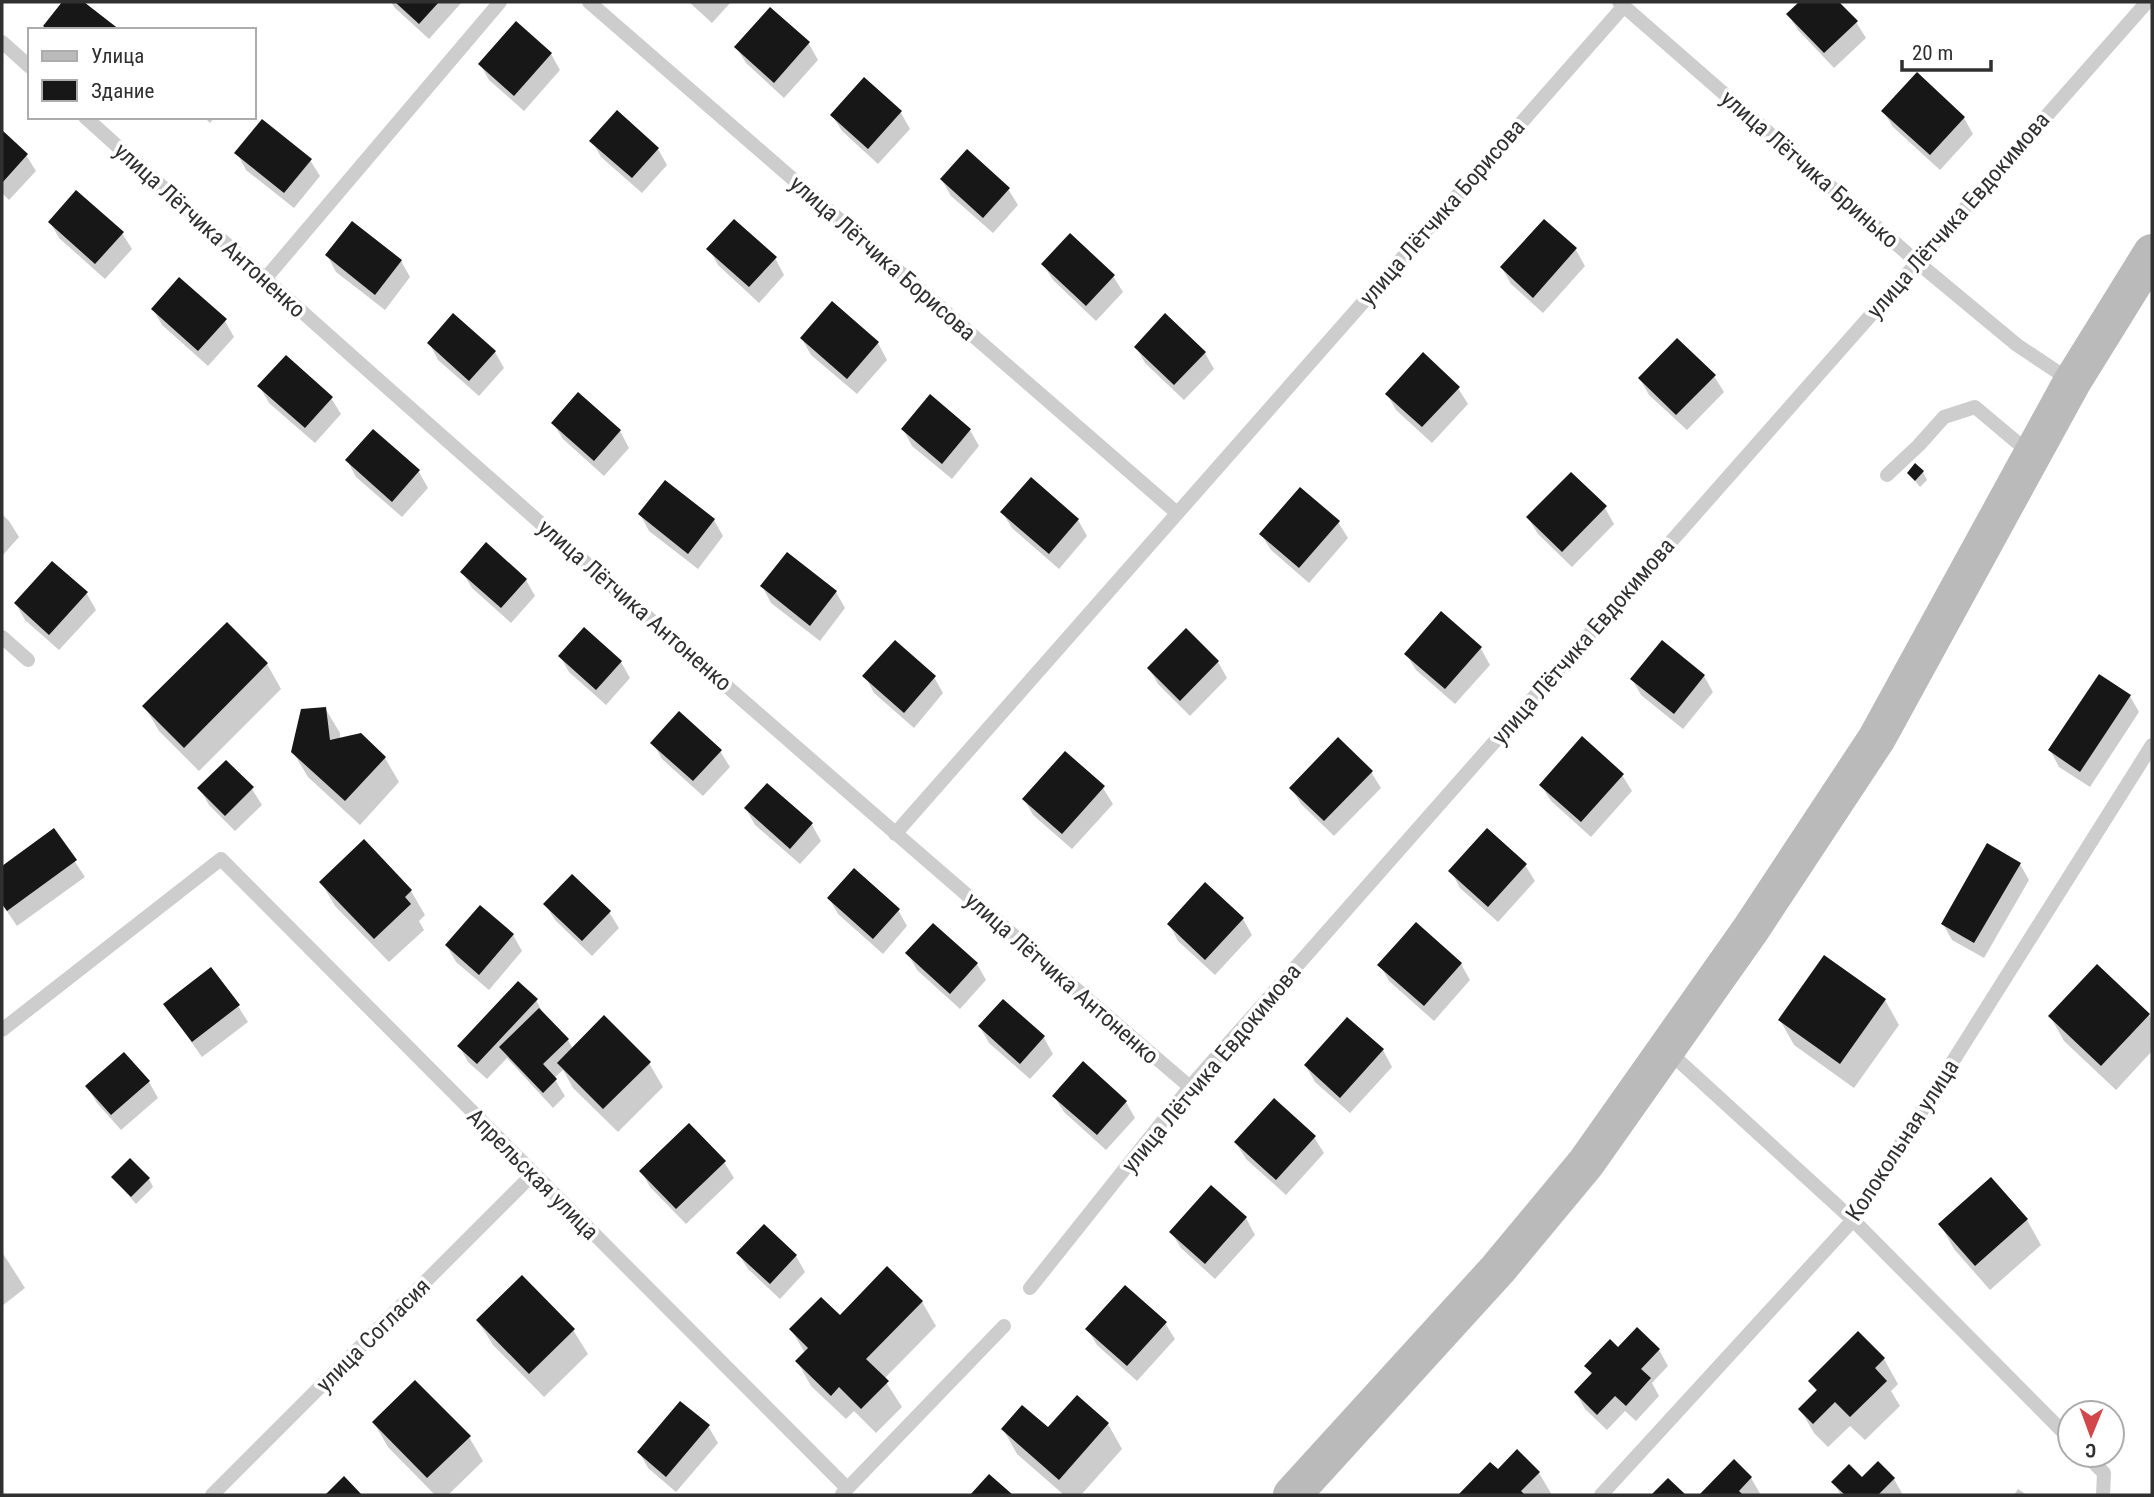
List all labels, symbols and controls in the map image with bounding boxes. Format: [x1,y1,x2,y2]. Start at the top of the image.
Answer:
legend [28,28,256,119]
scale bar [1902,28,1991,72]
text: 20 m [1912,41,1953,65]
text: Улица [91,44,144,68]
text: Здание [91,79,155,103]
street label: улица Лётчика Бринько [1715,85,1904,254]
street label: улица Лётчика Евдокимова [1861,107,2055,324]
street label: улица Лётчика Борисова [1354,114,1531,311]
street label: улица Лётчика Антоненко [108,137,311,323]
street label: улица Лётчика Борисова [784,170,981,347]
street label: улица Лётчика Антоненко [532,514,737,697]
street label: улица Лётчика Евдокимова [1486,533,1680,750]
street label: улица Лётчика Антоненко [959,887,1164,1070]
street label: улица Лётчика Евдокимова [1116,958,1307,1178]
street label: Колокольная улица [1840,1055,1965,1226]
street label: Апрельская улица [461,1103,604,1246]
street label: улица Согласия [311,1273,436,1398]
north arrow [2056,1399,2126,1469]
text: С [2085,1439,2096,1462]

